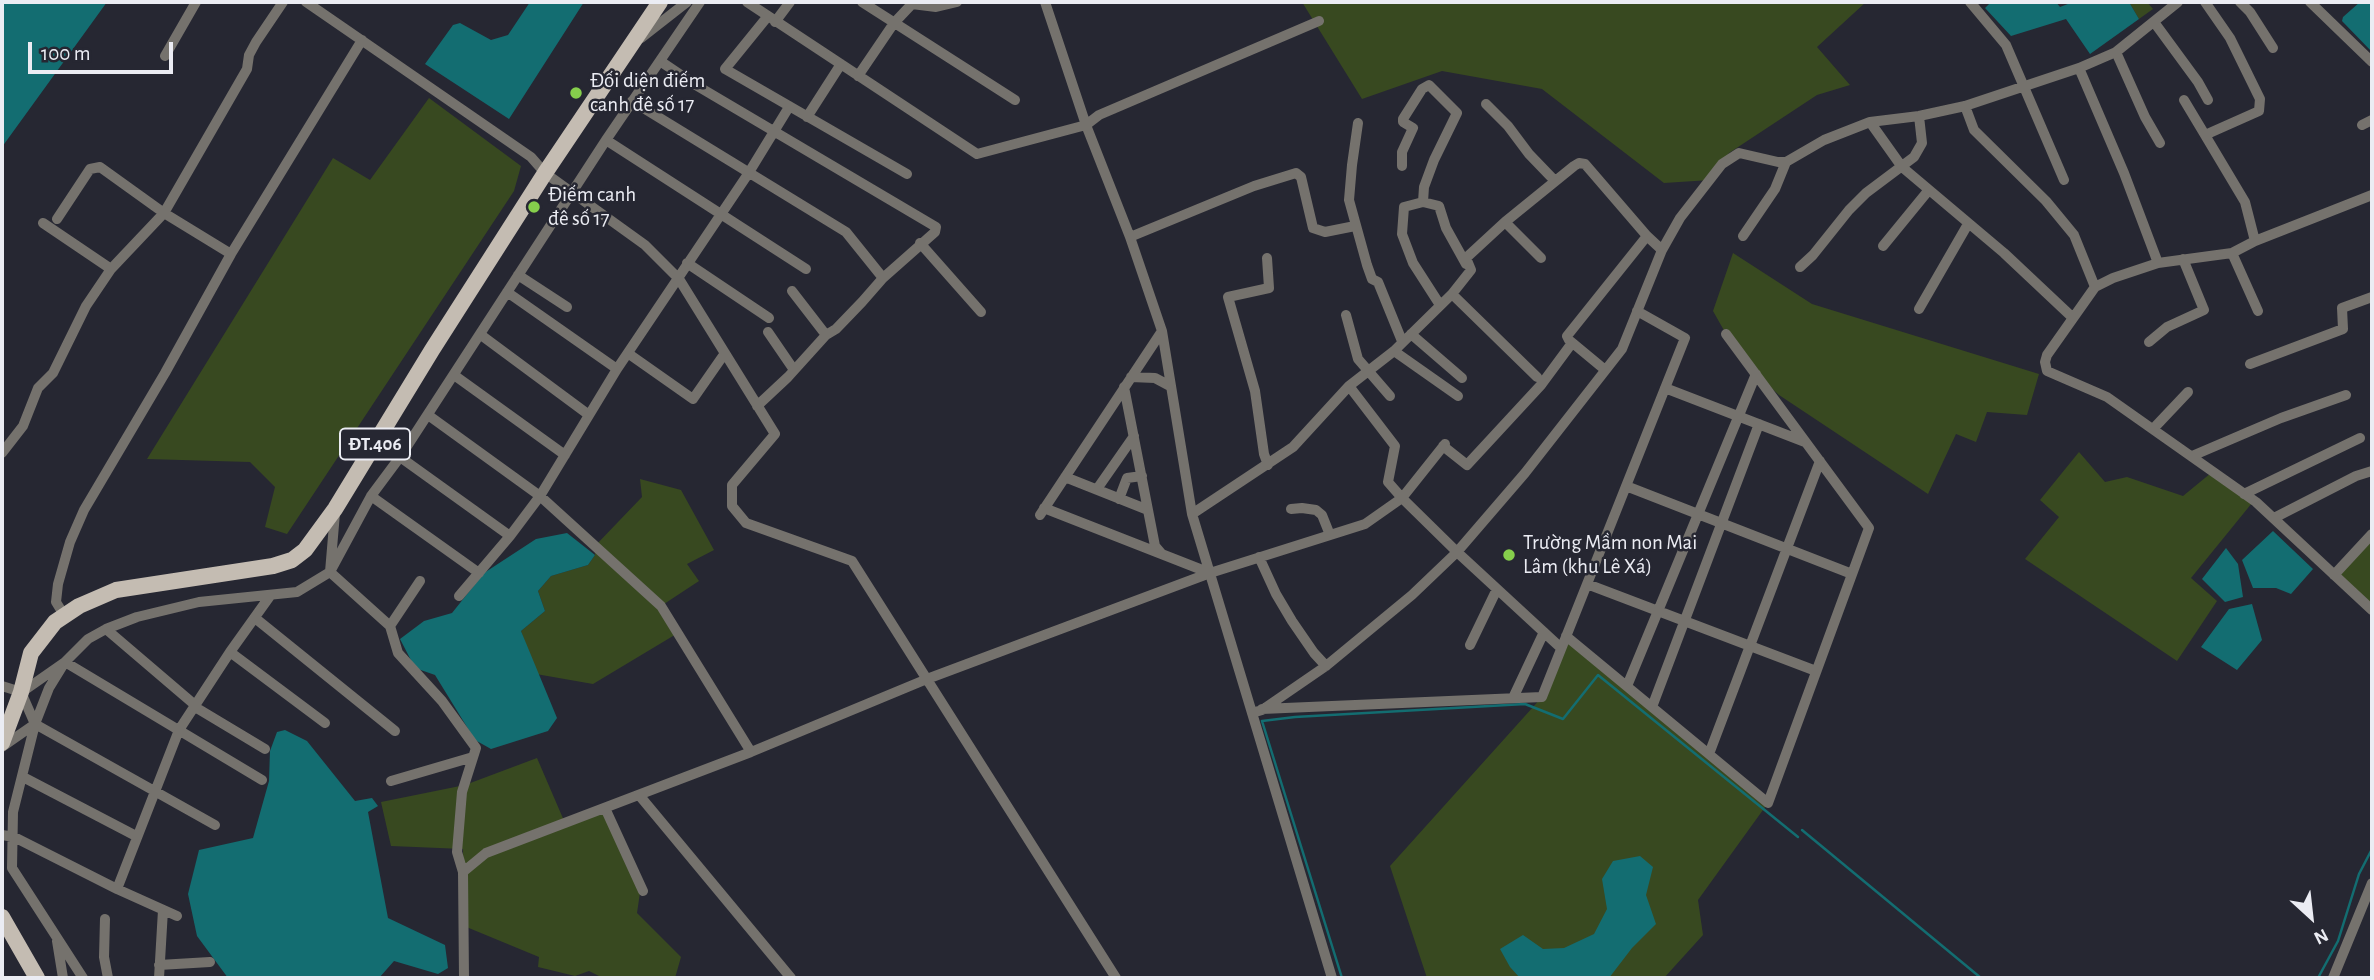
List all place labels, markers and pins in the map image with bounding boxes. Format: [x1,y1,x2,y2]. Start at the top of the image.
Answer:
place label: Đối diện điếm canh đê số 17 [590,68,705,118]
marker: Đối diện điếm canh đê số 17 [568,85,584,101]
place label: Điếm canh đê số 17 [548,182,636,232]
marker: Điếm canh đê số 17 [526,199,542,215]
place label: Trường Mầm non Mai Lâm (khu Lê Xá) [1523,530,1697,580]
marker: Trường Mầm non Mai Lâm (khu Lê Xá) [1501,547,1517,563]

